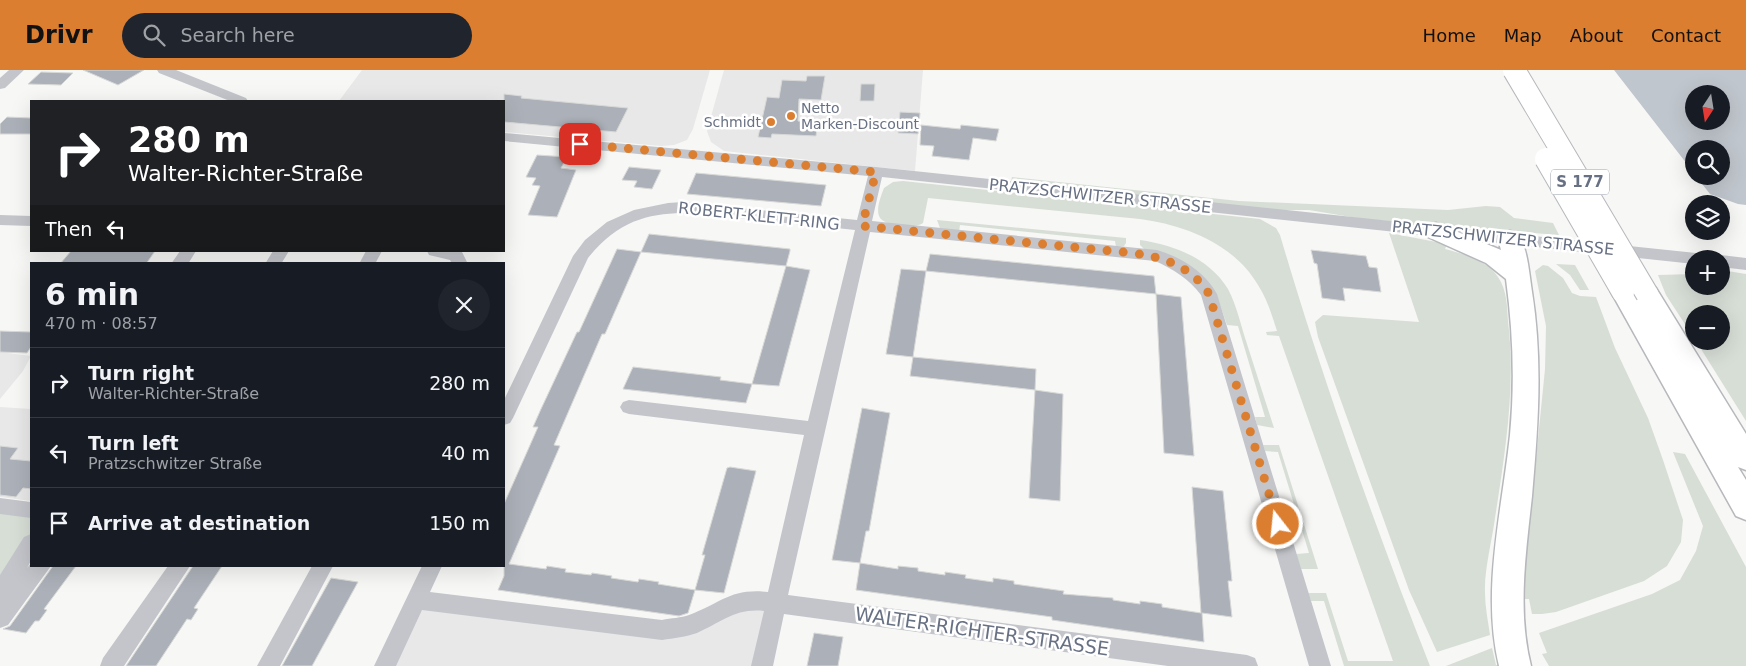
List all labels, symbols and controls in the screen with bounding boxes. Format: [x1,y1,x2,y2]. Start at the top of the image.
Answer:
search box [122,13,472,58]
text: Drivr [25,21,92,49]
icon: search [140,21,168,49]
text: Search here [180,24,295,46]
text: Home [1423,25,1476,46]
text: Map [1504,25,1542,46]
text: About [1570,25,1623,46]
text: Contact [1651,25,1721,46]
north arrow [1685,85,1730,130]
map controls [1685,85,1730,350]
place label: Netto Marken-Discount [801,100,920,132]
marker: Netto Marken-Discount [785,110,797,122]
place label: Schmidt [704,114,761,130]
marker: Schmidt [765,116,777,128]
icon: right [45,120,110,185]
text: 280 m [128,120,250,160]
pin [559,123,601,165]
icon: arrive [566,130,594,158]
button: search [1685,140,1730,185]
text: Walter-Richter-Straße [128,161,363,186]
road number: S 177 [1551,170,1609,194]
street label: PRATZSCHWITZER STRASSE [988,175,1212,217]
button: layers [1685,195,1730,240]
street label: ROBERT-KLETT-RING [677,198,841,234]
icon: left [102,215,130,243]
street label: PRATZSCHWITZER STRASSE [1391,217,1615,259]
text: Then [45,218,92,240]
button: + [1685,250,1730,295]
text: 6 min [45,277,139,312]
button: close [438,279,490,331]
button: − [1685,305,1730,350]
text: 470 m · 08:57 [45,314,158,333]
text: Turn right [88,362,194,384]
icon: right [45,369,73,397]
text: 280 m [429,372,490,394]
text: Walter-Richter-Straße [88,384,259,403]
text: Turn left [88,432,179,454]
icon: left [45,439,73,467]
text: 40 m [441,442,490,464]
text: Pratzschwitzer Straße [88,454,262,473]
position arrow [1251,497,1303,549]
icon: arrive [45,509,73,537]
text: Arrive at destination [88,512,310,534]
text: 150 m [429,512,490,534]
street label: WALTER-RICHTER-STRASSE [854,602,1110,660]

